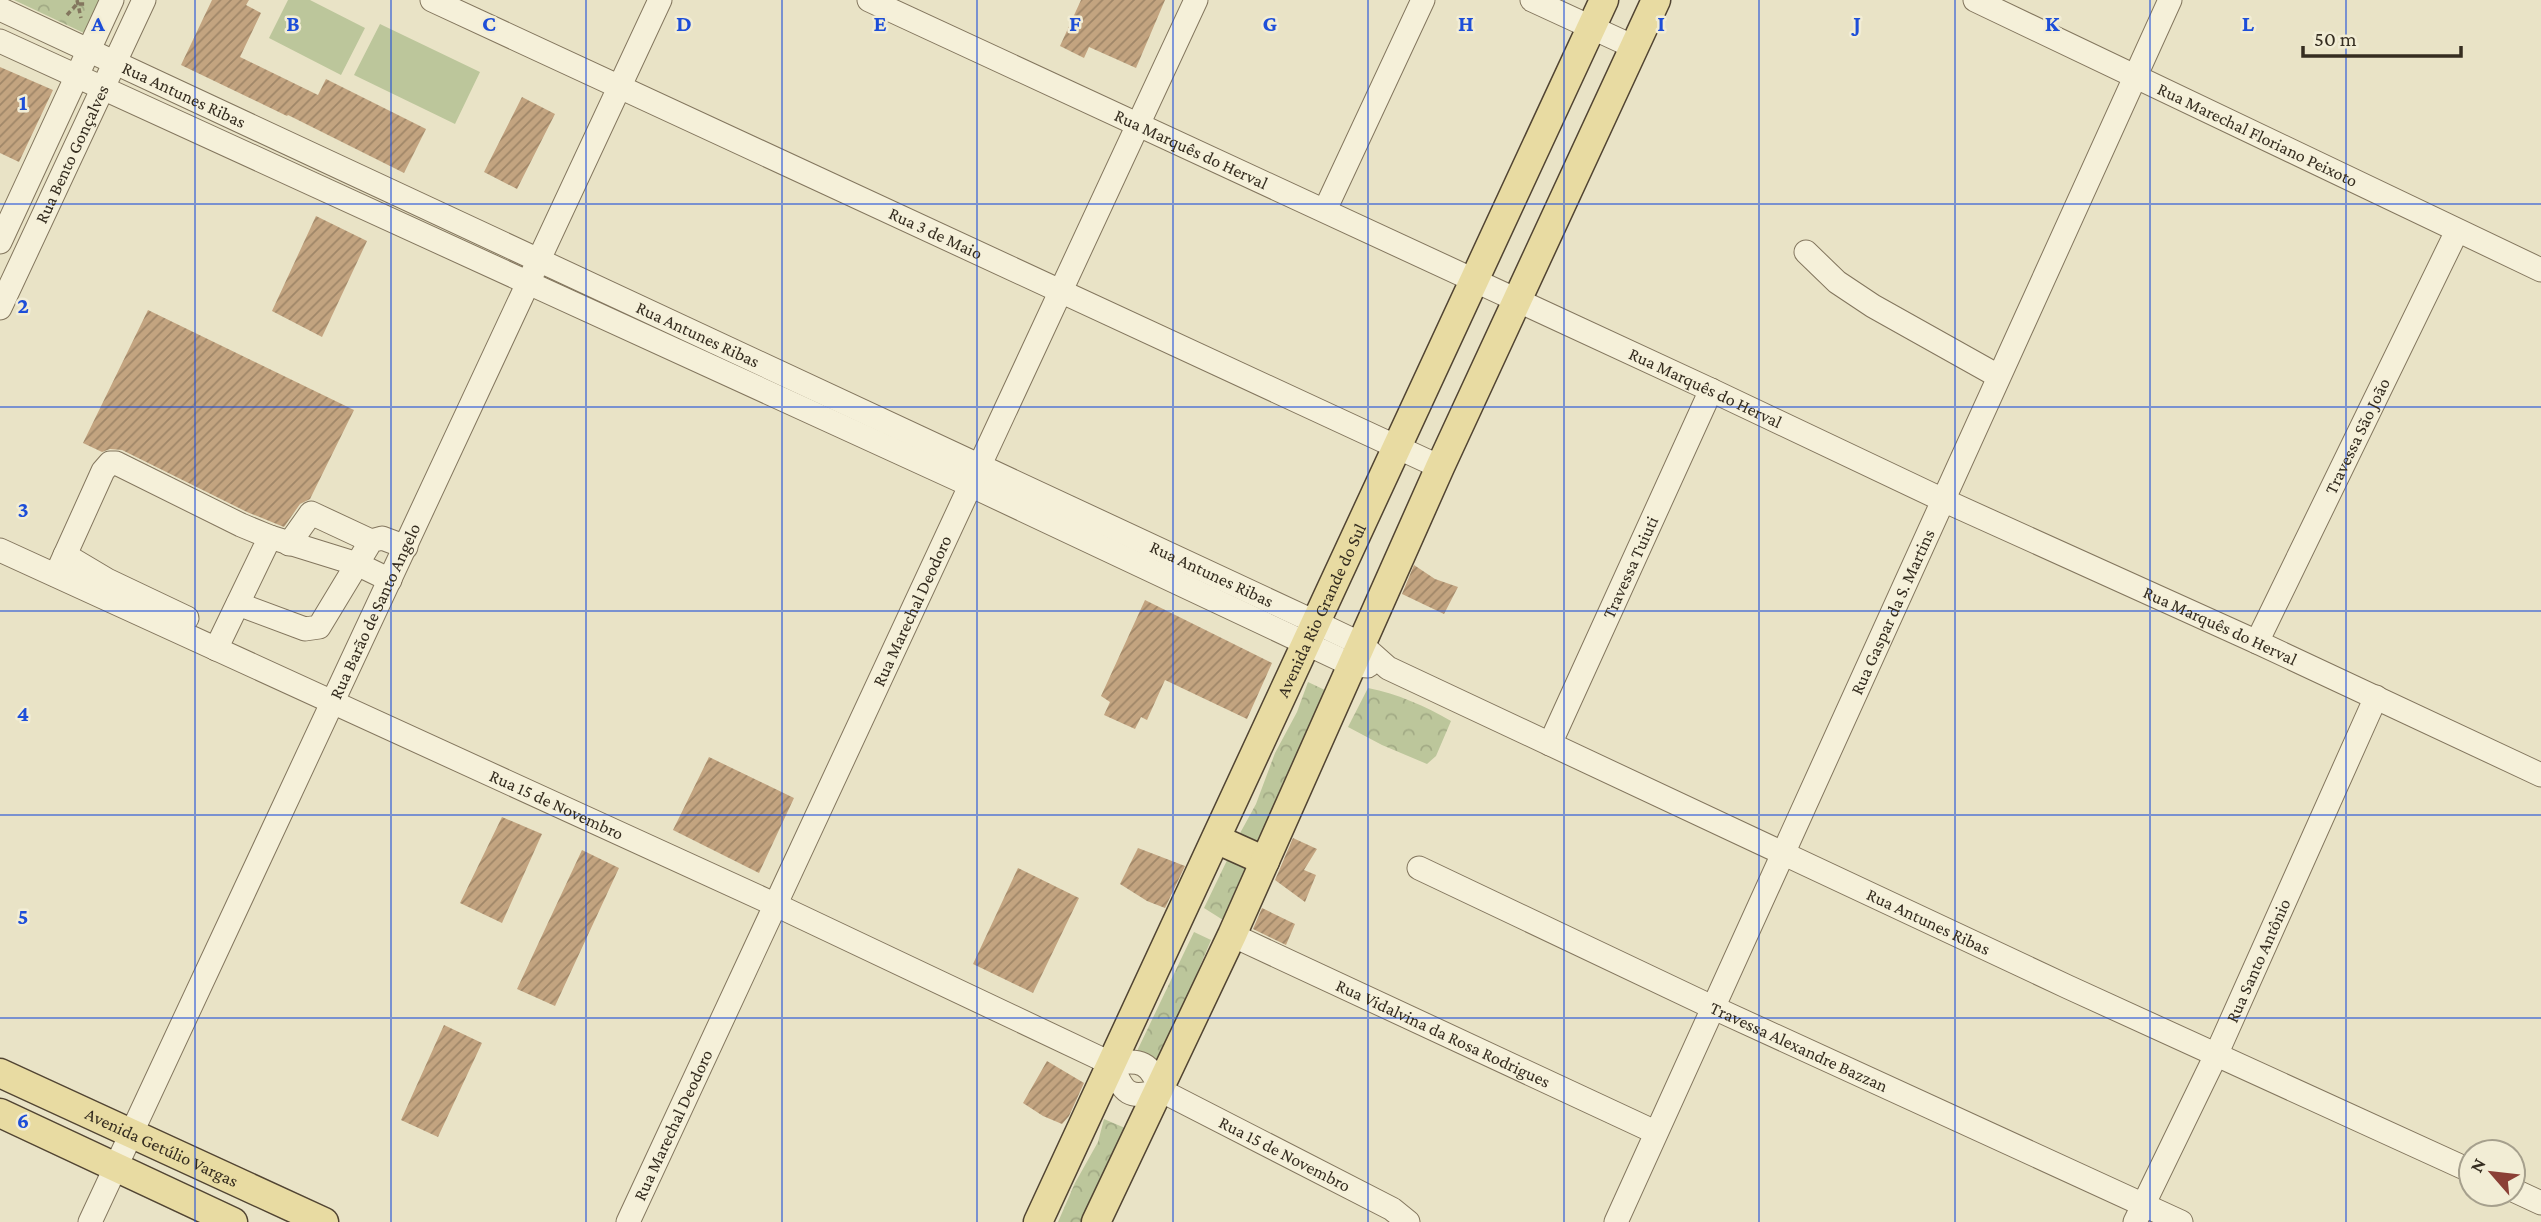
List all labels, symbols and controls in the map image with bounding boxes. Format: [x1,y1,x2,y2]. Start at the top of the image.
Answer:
text: A [90,10,105,36]
text: B [286,10,300,36]
text: C [482,10,496,36]
text: D [676,10,692,36]
text: E [873,10,887,36]
text: F [1069,10,1081,36]
text: G [1263,10,1278,36]
text: H [1458,10,1474,36]
text: I [1657,10,1665,36]
text: J [1851,10,1861,36]
text: K [2045,10,2060,36]
text: L [2242,10,2255,36]
scale bar [2303,14,2460,58]
text: 50 m [2314,27,2357,51]
street label: Rua Antunes Ribas [119,57,249,132]
street label: Rua Marechal Floriano Peixoto [2154,79,2361,191]
street label: Rua Bento Gonçalves [31,82,113,226]
text: 1 [19,89,28,115]
street label: Rua Marquês do Herval [1111,105,1271,193]
street label: Rua 3 de Maio [886,203,986,264]
text: 2 [17,292,29,318]
street label: Rua Antunes Ribas [633,297,763,372]
street label: Rua Marquês do Herval [1626,343,1785,432]
street label: Travessa São João [2320,375,2394,497]
text: 3 [17,496,29,522]
street label: Travessa Tuiuti [1598,513,1662,622]
street label: Rua Barão de Santo Angelo [325,520,424,702]
street label: Avenida Rio Grande do Sul [1272,520,1370,700]
street label: Rua Gaspar da S. Martins [1846,526,1939,698]
street label: Rua Marechal Deodoro [868,532,956,689]
street label: Rua Antunes Ribas [1147,537,1277,611]
street label: Rua Marquês do Herval [2140,582,2300,669]
text: 4 [17,700,29,726]
street label: Rua 15 de Novembro [486,765,627,844]
street label: Rua Antunes Ribas [1864,884,1993,959]
street label: Rua Santo Antônio [2222,895,2295,1026]
text: 5 [17,903,29,929]
street label: Rua Vidalvina da Rosa Rodrigues [1333,975,1554,1092]
street label: Travessa Alexandre Bazzan [1707,998,1891,1096]
street label: Rua Marechal Deodoro [629,1046,717,1204]
street label: Avenida Getúlio Vargas [82,1104,241,1191]
text: 6 [17,1107,29,1133]
street label: Rua 15 de Novembro [1216,1112,1354,1196]
north arrow [2457,1138,2527,1208]
text: N [2465,1155,2490,1176]

